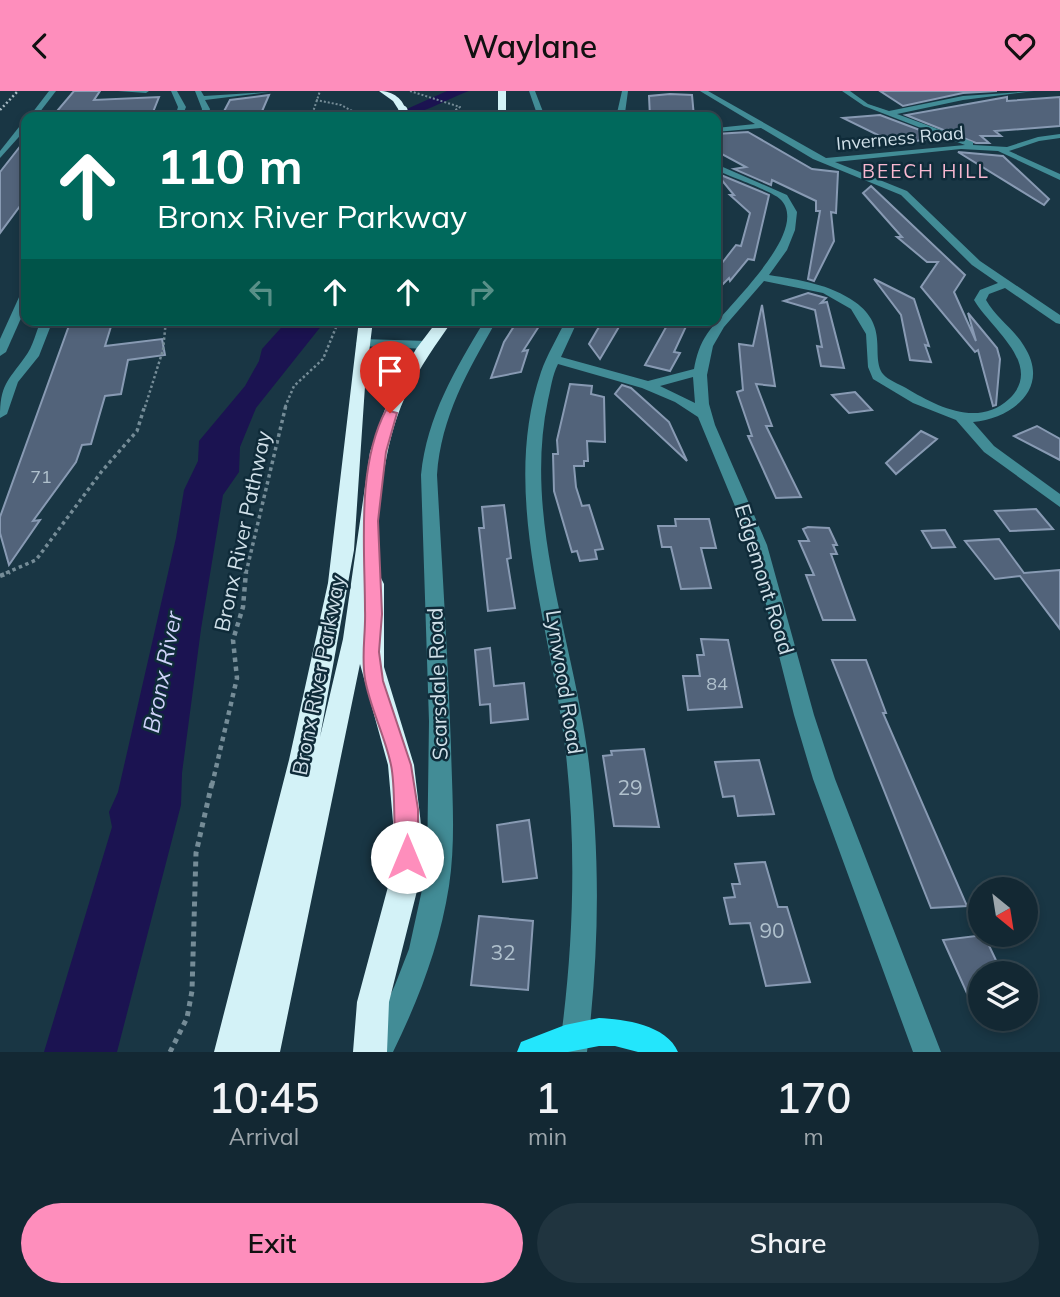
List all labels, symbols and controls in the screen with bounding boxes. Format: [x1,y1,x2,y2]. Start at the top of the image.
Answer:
text: Waylane [463,26,597,66]
icon: back [21,27,59,65]
icon: heart [1001,27,1039,65]
street label: Inverness Road [835,121,965,155]
text: 110 m [157,135,303,196]
icon: ahead [42,140,133,231]
district label: BEECH HILL [862,159,990,183]
text: Bronx River Parkway [157,196,467,236]
icon: left [243,273,281,311]
icon: ahead [316,273,354,311]
icon: ahead [389,273,427,311]
icon: right [462,273,500,311]
pin [360,341,420,413]
icon: arrive [371,352,409,390]
street label: Bronx River Pathway [208,428,276,634]
house number: 71 [30,465,52,488]
street label: Edgemont Road [730,501,800,657]
street label: Bronx River Parkway [286,573,350,777]
water label: Bronx River [136,607,188,735]
street label: Scarsdale Road [421,607,453,761]
street label: Lynwood Road [541,608,589,756]
house number: 84 [706,672,728,695]
house number: 29 [617,774,643,800]
position arrow [370,820,444,894]
north arrow [968,877,1038,947]
map controls [968,877,1038,1031]
house number: 90 [759,917,785,943]
house number: 32 [490,939,516,965]
button: layers [968,961,1038,1031]
text: 10:45 [209,1071,319,1124]
text: 1 [535,1071,560,1124]
text: 170 [776,1071,851,1124]
text: Arrival [229,1122,299,1151]
text: min [528,1122,567,1151]
text: m [803,1122,824,1151]
button: Exit [21,1203,523,1283]
button: Share [537,1203,1039,1283]

